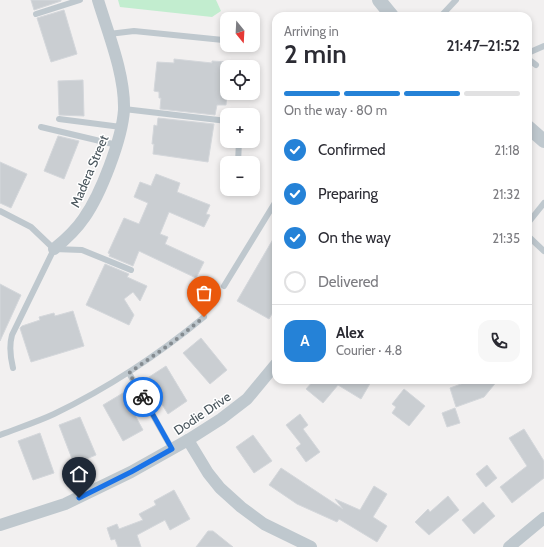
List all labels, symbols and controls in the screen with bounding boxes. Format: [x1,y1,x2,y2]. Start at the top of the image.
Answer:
north arrow [220,12,260,52]
map controls [220,12,260,196]
text: Arriving in [284,23,339,39]
text: 21:47–21:52 [447,37,520,55]
text: 2 min [284,38,347,70]
button: locate [220,60,260,100]
text: On the way · 80 m [284,102,387,118]
button: + [220,108,260,148]
street label: Madera Street [67,132,112,210]
icon: check [284,139,306,161]
text: Confirmed [318,141,386,159]
text: 21:18 [494,142,520,158]
button: − [220,156,260,196]
icon: check [284,183,306,205]
text: Preparing [318,185,378,203]
text: 21:32 [492,186,520,202]
icon: check [284,227,306,249]
text: On the way [318,229,391,247]
text: 21:35 [492,230,520,246]
text: Delivered [318,273,379,291]
pin [187,276,221,317]
icon: bag [193,282,215,304]
button: phone [478,320,520,362]
text: Alex [336,324,364,342]
text: A [300,332,310,350]
text: Courier · 4.8 [336,342,402,358]
courier [123,377,163,417]
icon: bike [132,386,154,408]
street label: Dodie Drive [170,388,234,438]
pin [62,457,96,498]
icon: home [68,463,90,485]

